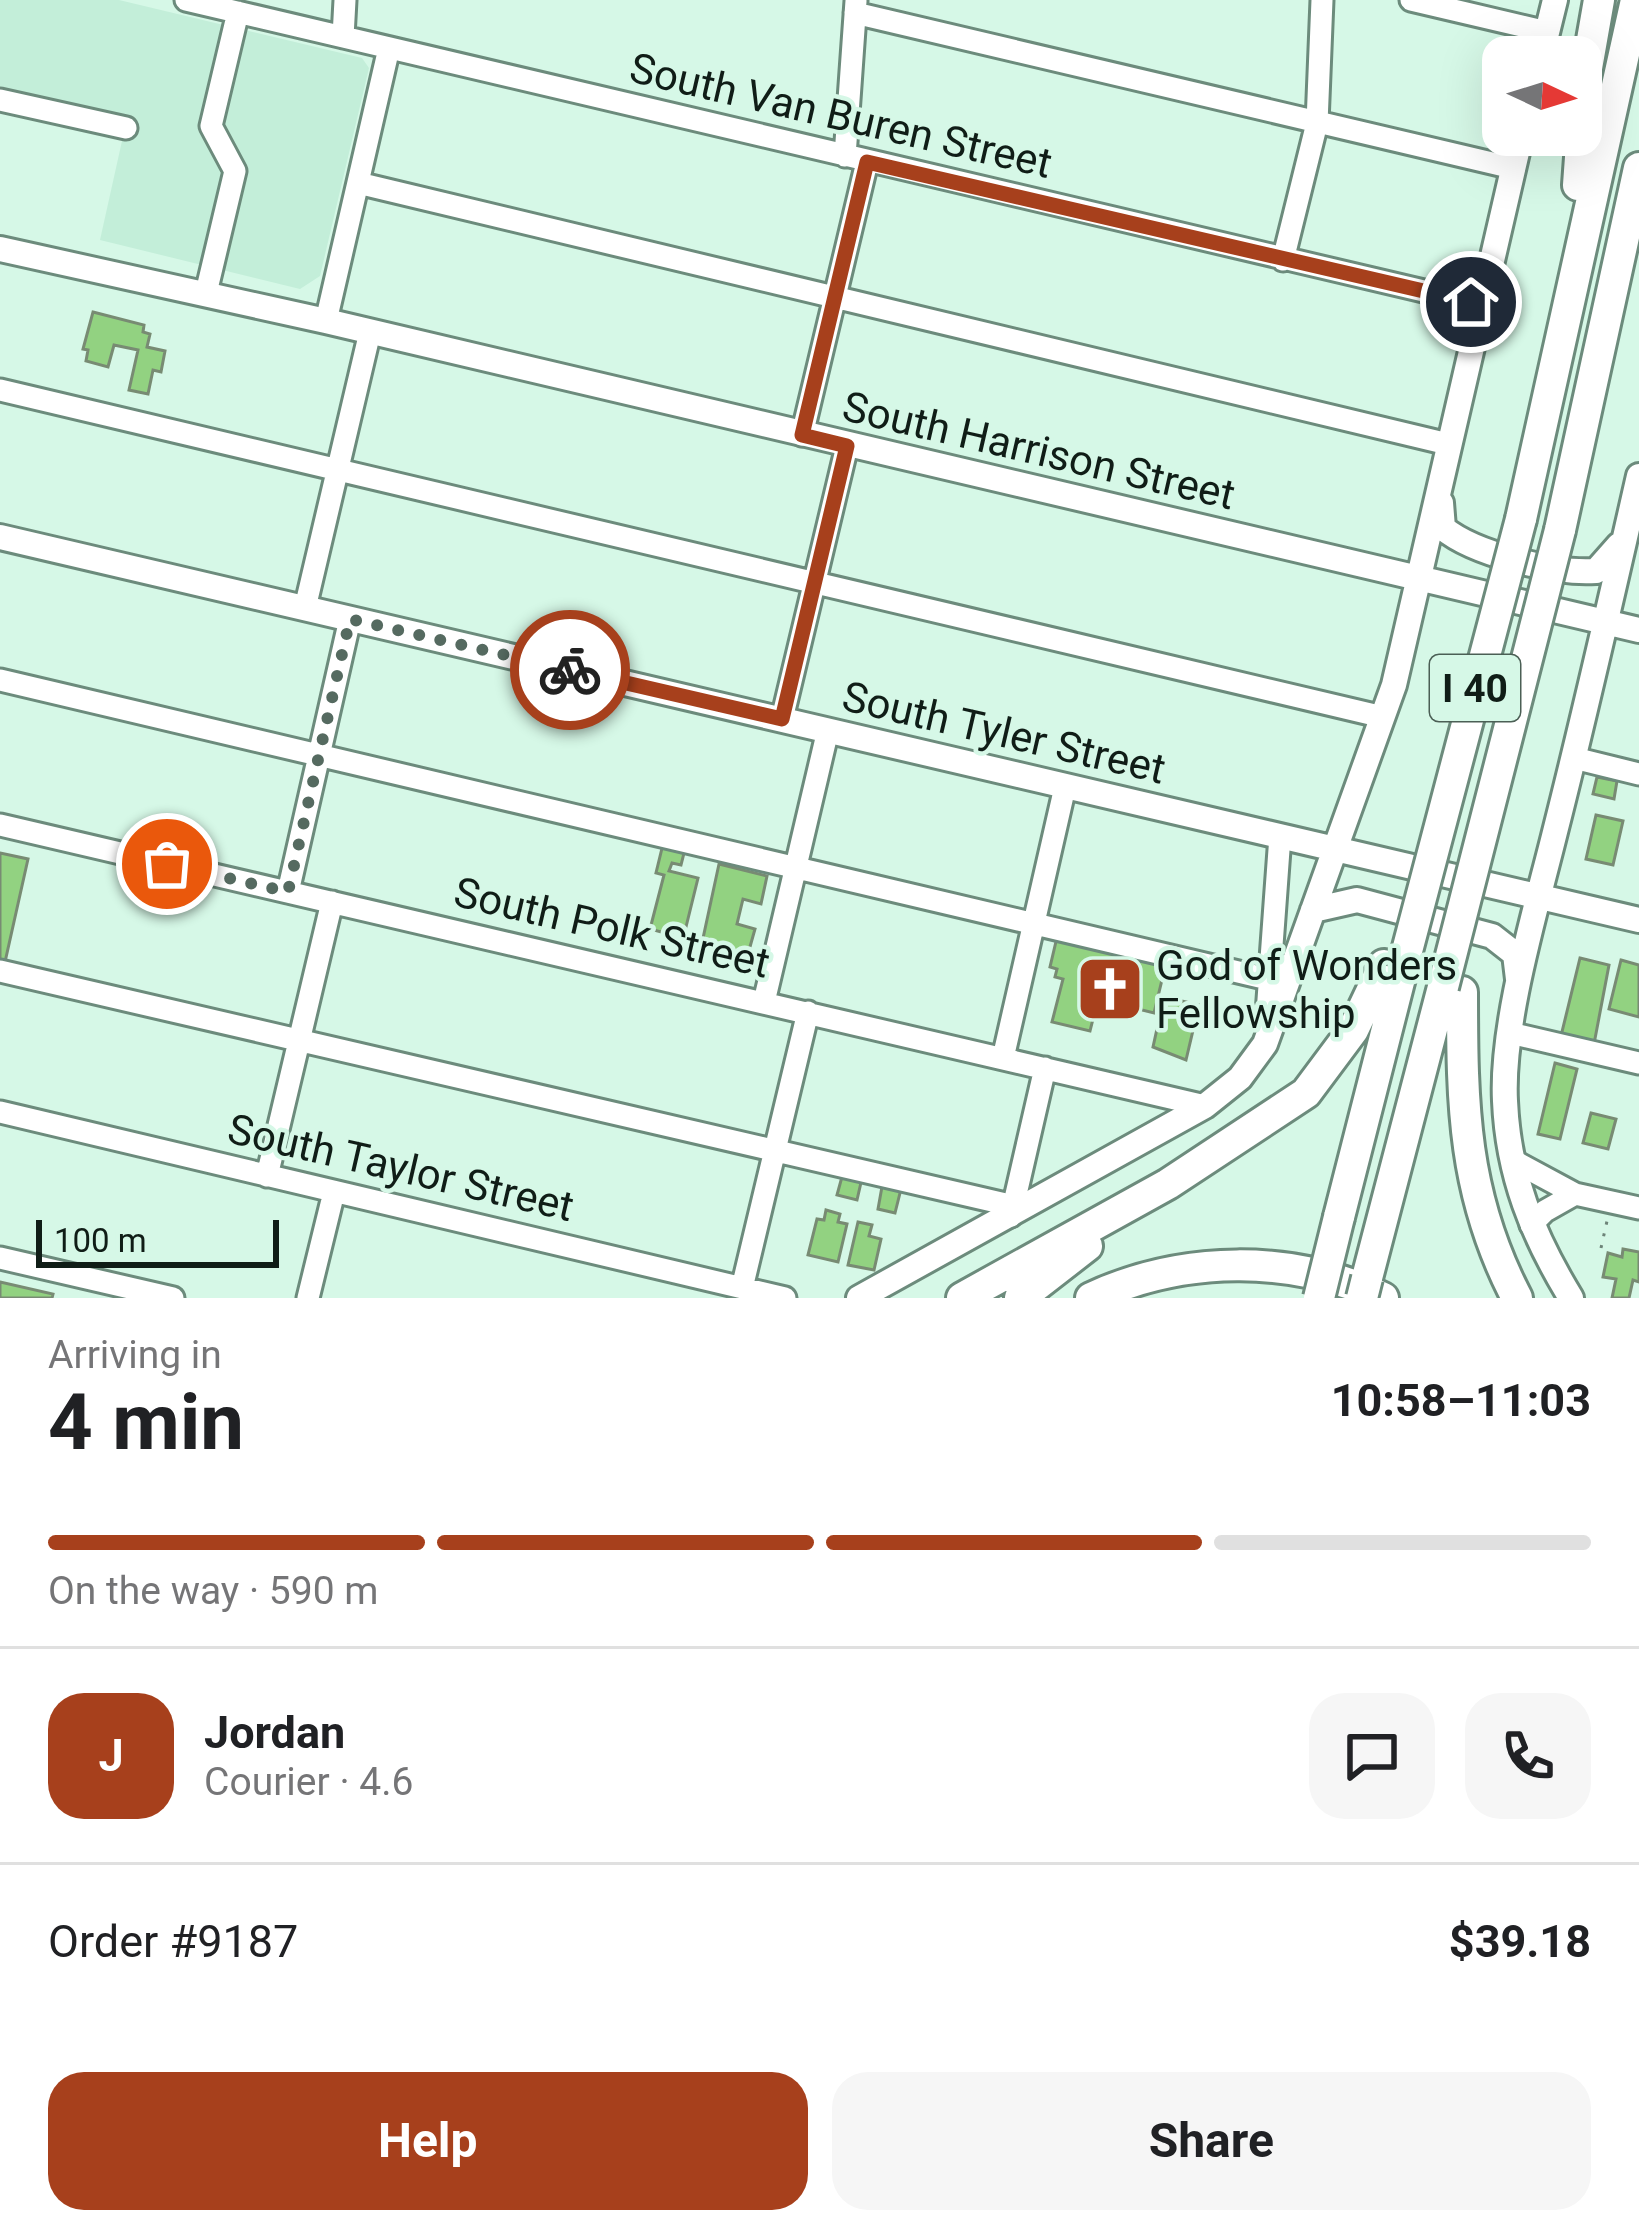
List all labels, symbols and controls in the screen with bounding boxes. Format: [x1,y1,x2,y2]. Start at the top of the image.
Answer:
north arrow [1482,36,1602,156]
map controls [1482,36,1602,156]
street label: South Van Buren Street [625,43,1057,188]
pin [1420,251,1522,353]
icon: home [1438,269,1504,335]
street label: South Harrison Street [838,382,1240,519]
courier [510,610,630,730]
icon: bike [537,637,603,703]
road number: I 40 [1430,655,1520,721]
street label: South Tyler Street [838,672,1170,793]
pin [116,813,218,915]
icon: bag [134,831,200,897]
street label: South Polk Street [449,867,774,988]
place label: God of Wonders Fellowship [1156,941,1457,1038]
church icon: God of Wonders Fellowship [1075,954,1145,1024]
street label: South Taylor Street [223,1104,579,1231]
scale bar [36,1214,279,1267]
text: 100 m [54,1221,147,1260]
text: Arriving in [48,1332,222,1378]
text: 10:58–11:03 [1331,1374,1591,1427]
text: 4 min [48,1377,244,1468]
text: On the way · 590 m [48,1568,379,1614]
button: chat [1309,1693,1435,1819]
button: phone [1465,1693,1591,1819]
text: Jordan [204,1706,345,1759]
text: J [98,1729,124,1782]
text: Courier · 4.6 [204,1759,413,1805]
text: Order #9187 [48,1915,298,1968]
text: $39.18 [1449,1915,1591,1968]
button: Help [48,2072,808,2210]
button: Share [832,2072,1591,2210]

